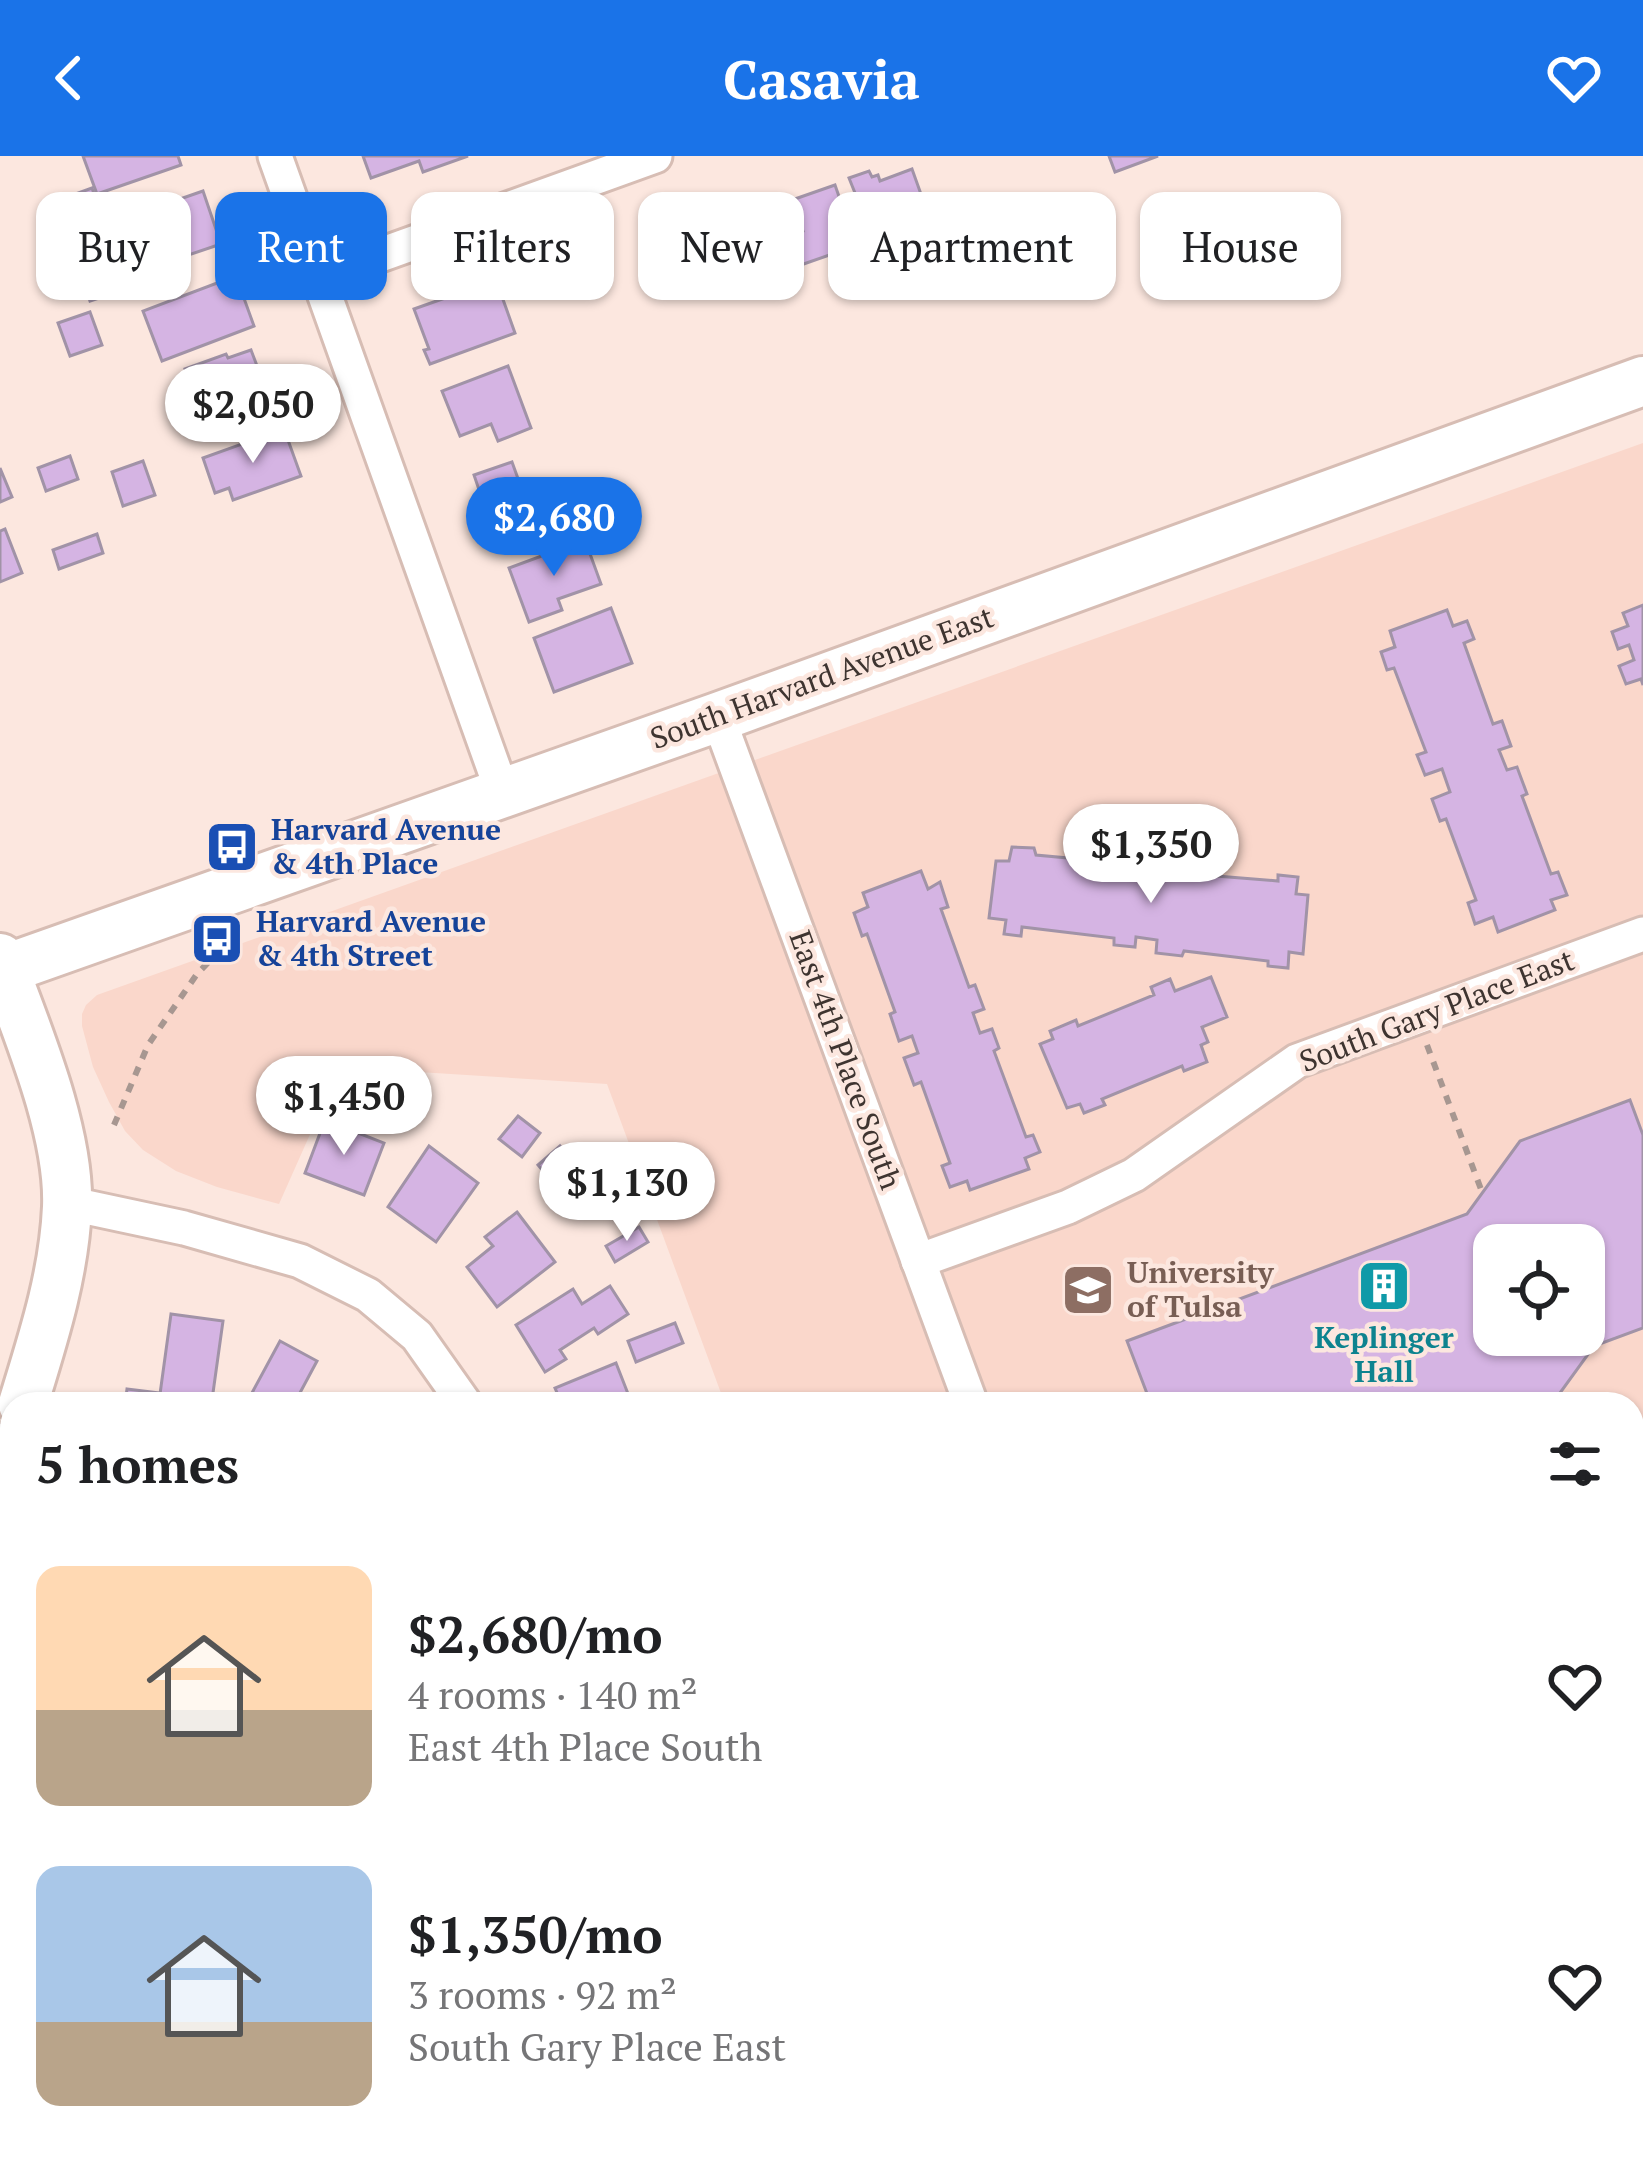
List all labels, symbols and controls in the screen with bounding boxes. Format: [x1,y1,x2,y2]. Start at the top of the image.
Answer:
text: Casavia [723,43,920,114]
icon: back [36,45,102,111]
icon: heart [1541,45,1607,111]
chip: Buy [36,192,191,300]
chip: Rent [215,192,387,300]
chip: Filters [411,192,614,300]
chip: New [638,192,804,300]
chip: Apartment [828,192,1116,300]
chip: House [1140,192,1341,300]
pin: $2,050 [155,364,351,466]
text: $2,050 [192,377,314,429]
pin: $2,680 [456,477,652,579]
text: $2,680 [493,490,615,542]
street label: South Harvard Avenue East [645,596,999,758]
pin: $1,350 [1053,804,1249,906]
place label: Harvard Avenue & 4th Place [271,809,501,883]
text: $1,350 [1090,817,1212,869]
bus stop icon: Harvard Avenue & 4th Place [204,819,260,875]
place label: Harvard Avenue & 4th Street [256,901,486,975]
bus stop icon: Harvard Avenue & 4th Street [189,911,245,967]
street label: East 4th Place South [781,925,911,1195]
street label: South Gary Place East [1294,939,1580,1081]
pin: $1,450 [246,1056,442,1158]
text: $1,450 [283,1069,405,1121]
pin: $1,130 [529,1142,725,1244]
text: $1,130 [566,1155,688,1207]
map controls [1473,1224,1605,1356]
button: locate [1473,1224,1605,1356]
place label: University of Tulsa [1127,1252,1275,1326]
building icon: Keplinger Hall [1356,1258,1412,1314]
school or university icon: University of Tulsa [1060,1262,1116,1318]
place label: Keplinger Hall [1314,1317,1454,1391]
text: 5 homes [36,1430,239,1498]
icon: filters [1542,1431,1608,1497]
text: $2,680/mo [408,1600,663,1668]
icon: home [132,1614,276,1758]
icon: heart [1542,1653,1608,1719]
text: 4 rooms · 140 m² [408,1668,698,1720]
text: East 4th Place South [408,1720,762,1772]
text: $1,350/mo [408,1900,663,1968]
icon: home [132,1914,276,2058]
icon: heart [1542,1953,1608,2019]
text: 3 rooms · 92 m² [408,1968,677,2020]
text: South Gary Place East [408,2020,786,2072]

